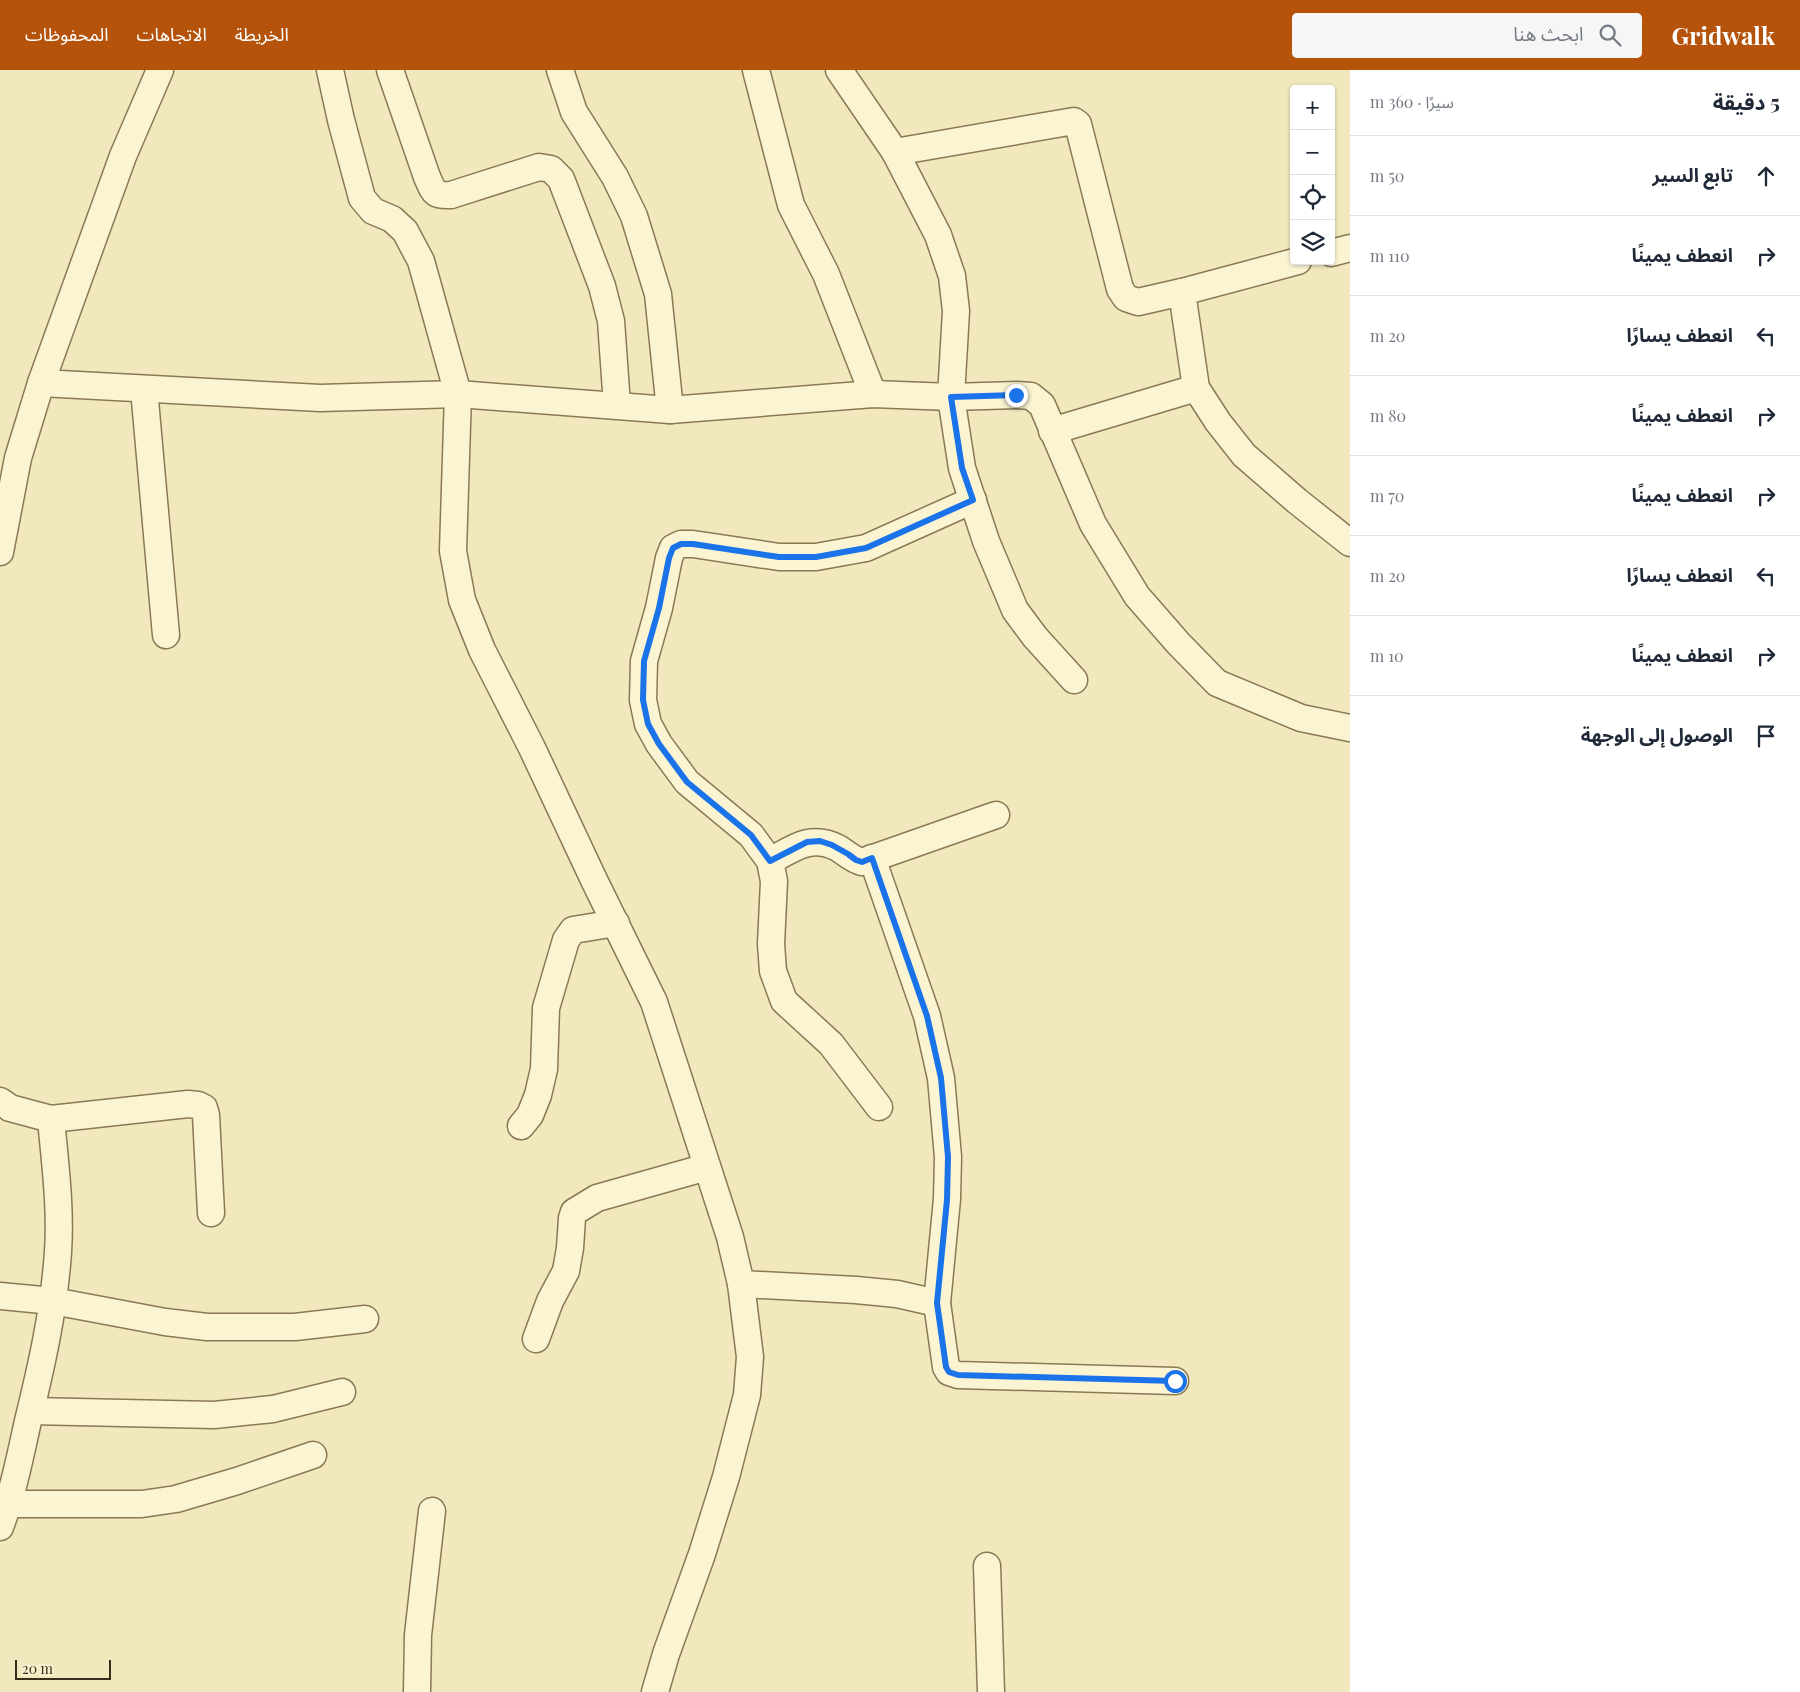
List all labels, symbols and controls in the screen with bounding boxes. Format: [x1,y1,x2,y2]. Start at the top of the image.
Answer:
search box [1292,13,1642,58]
text: Gridwalk [1672,19,1775,51]
text: ابحث هنا [1513,20,1584,46]
icon: search [1596,21,1624,49]
text: المحفوظات [25,22,109,46]
text: الاتجاهات [137,22,207,46]
text: الخريطة [235,22,289,46]
map controls [1290,85,1335,265]
button: + [1290,85,1335,130]
text: 5 دقيقة [1713,87,1780,115]
text: سيرًا · 360 m [1370,91,1454,112]
button: − [1290,130,1335,175]
text: تابع السير [1652,161,1733,187]
icon: ahead [1752,162,1780,190]
text: 50 m [1370,165,1404,186]
button: locate [1290,175,1335,220]
button: layers [1290,220,1335,265]
text: انعطف يمينًا [1631,241,1733,267]
icon: right [1752,242,1780,270]
text: 110 m [1370,245,1410,266]
text: انعطف يسارًا [1627,321,1733,347]
icon: left [1752,322,1780,350]
text: 20 m [1370,325,1405,346]
route end [1005,384,1028,407]
text: انعطف يمينًا [1631,401,1733,427]
icon: right [1752,402,1780,430]
text: 80 m [1370,405,1406,426]
text: انعطف يمينًا [1631,481,1733,507]
icon: right [1752,482,1780,510]
text: 70 m [1370,485,1404,506]
text: انعطف يسارًا [1627,561,1733,587]
icon: left [1752,562,1780,590]
text: 20 m [1370,565,1405,586]
text: انعطف يمينًا [1631,641,1733,667]
icon: right [1752,642,1780,670]
text: 10 m [1370,645,1404,666]
text: الوصول إلى الوجهة [1581,721,1733,747]
icon: arrive [1752,722,1780,750]
route start [1164,1370,1187,1393]
scale bar [15,1657,111,1680]
text: 20 m [22,1659,53,1678]

